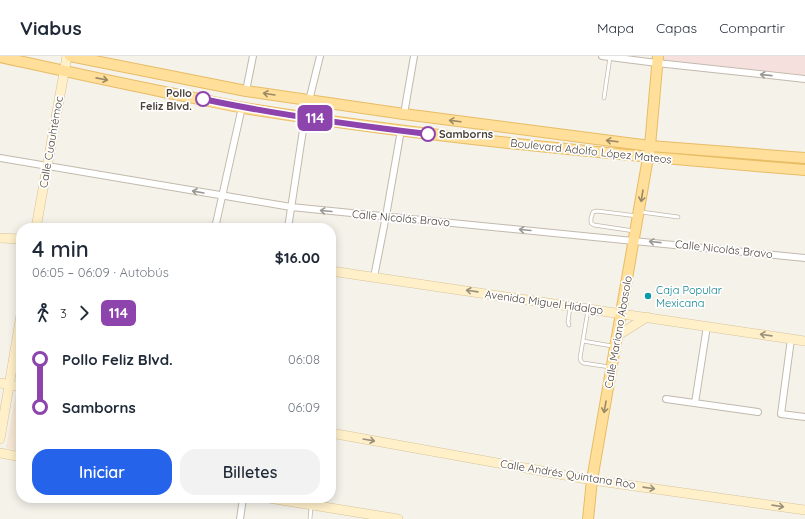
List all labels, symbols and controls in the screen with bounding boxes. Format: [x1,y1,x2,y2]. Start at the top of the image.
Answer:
text: Viabus [20,16,82,40]
text: Mapa [597,19,634,37]
text: Capas [656,19,697,37]
text: Compartir [719,19,785,37]
one-way arrow [760,71,773,78]
one-way arrow [95,76,108,84]
place label: Pollo Feliz Blvd. [140,86,192,113]
one-way arrow [263,90,276,98]
marker: Pollo Feliz Blvd. [195,91,211,107]
street label: Calle Cuauhtémoc [36,95,66,189]
line badge: 114 [292,105,338,131]
text: 114 [305,109,325,127]
one-way arrow [449,117,462,124]
marker: Samborns [420,126,436,142]
place label: Samborns [439,127,493,141]
street label: Boulevard Adolfo López Mateos [510,136,672,166]
one-way arrow [605,137,618,144]
one-way arrow [192,188,205,196]
one-way arrow [638,189,646,202]
one-way arrow [320,207,333,214]
street label: Calle Nicolás Bravo [351,207,451,229]
one-way arrow [519,226,532,233]
text: 4 min [32,235,89,263]
street label: Calle Nicolás Bravo [674,237,774,261]
one-way arrow [649,238,662,246]
text: $16.00 [275,248,320,267]
text: 06:05 – 06:09 · Autobús [32,264,169,280]
street label: Calle Mariano Abasolo [601,274,635,390]
place label: Caja Popular Mexicana [656,283,723,310]
one-way arrow [466,287,479,295]
street label: Avenida Miguel Hidalgo [484,287,604,317]
marker: Caja Popular Mexicana [643,291,653,301]
icon: walk [32,302,54,324]
icon: forward [73,302,95,324]
text: 114 [109,304,128,322]
text: 3 [60,305,67,321]
one-way arrow [760,331,773,339]
text: Pollo Feliz Blvd. [62,350,173,369]
text: 06:08 [288,351,320,367]
text: Samborns [62,398,136,417]
text: 06:09 [288,399,320,415]
one-way arrow [601,400,609,413]
one-way arrow [363,436,376,444]
button: Iniciar [32,449,172,495]
button: Billetes [180,449,320,495]
street label: Calle Andrés Quintana Roo [499,456,637,492]
one-way arrow [642,484,655,492]
one-way arrow [771,502,784,510]

